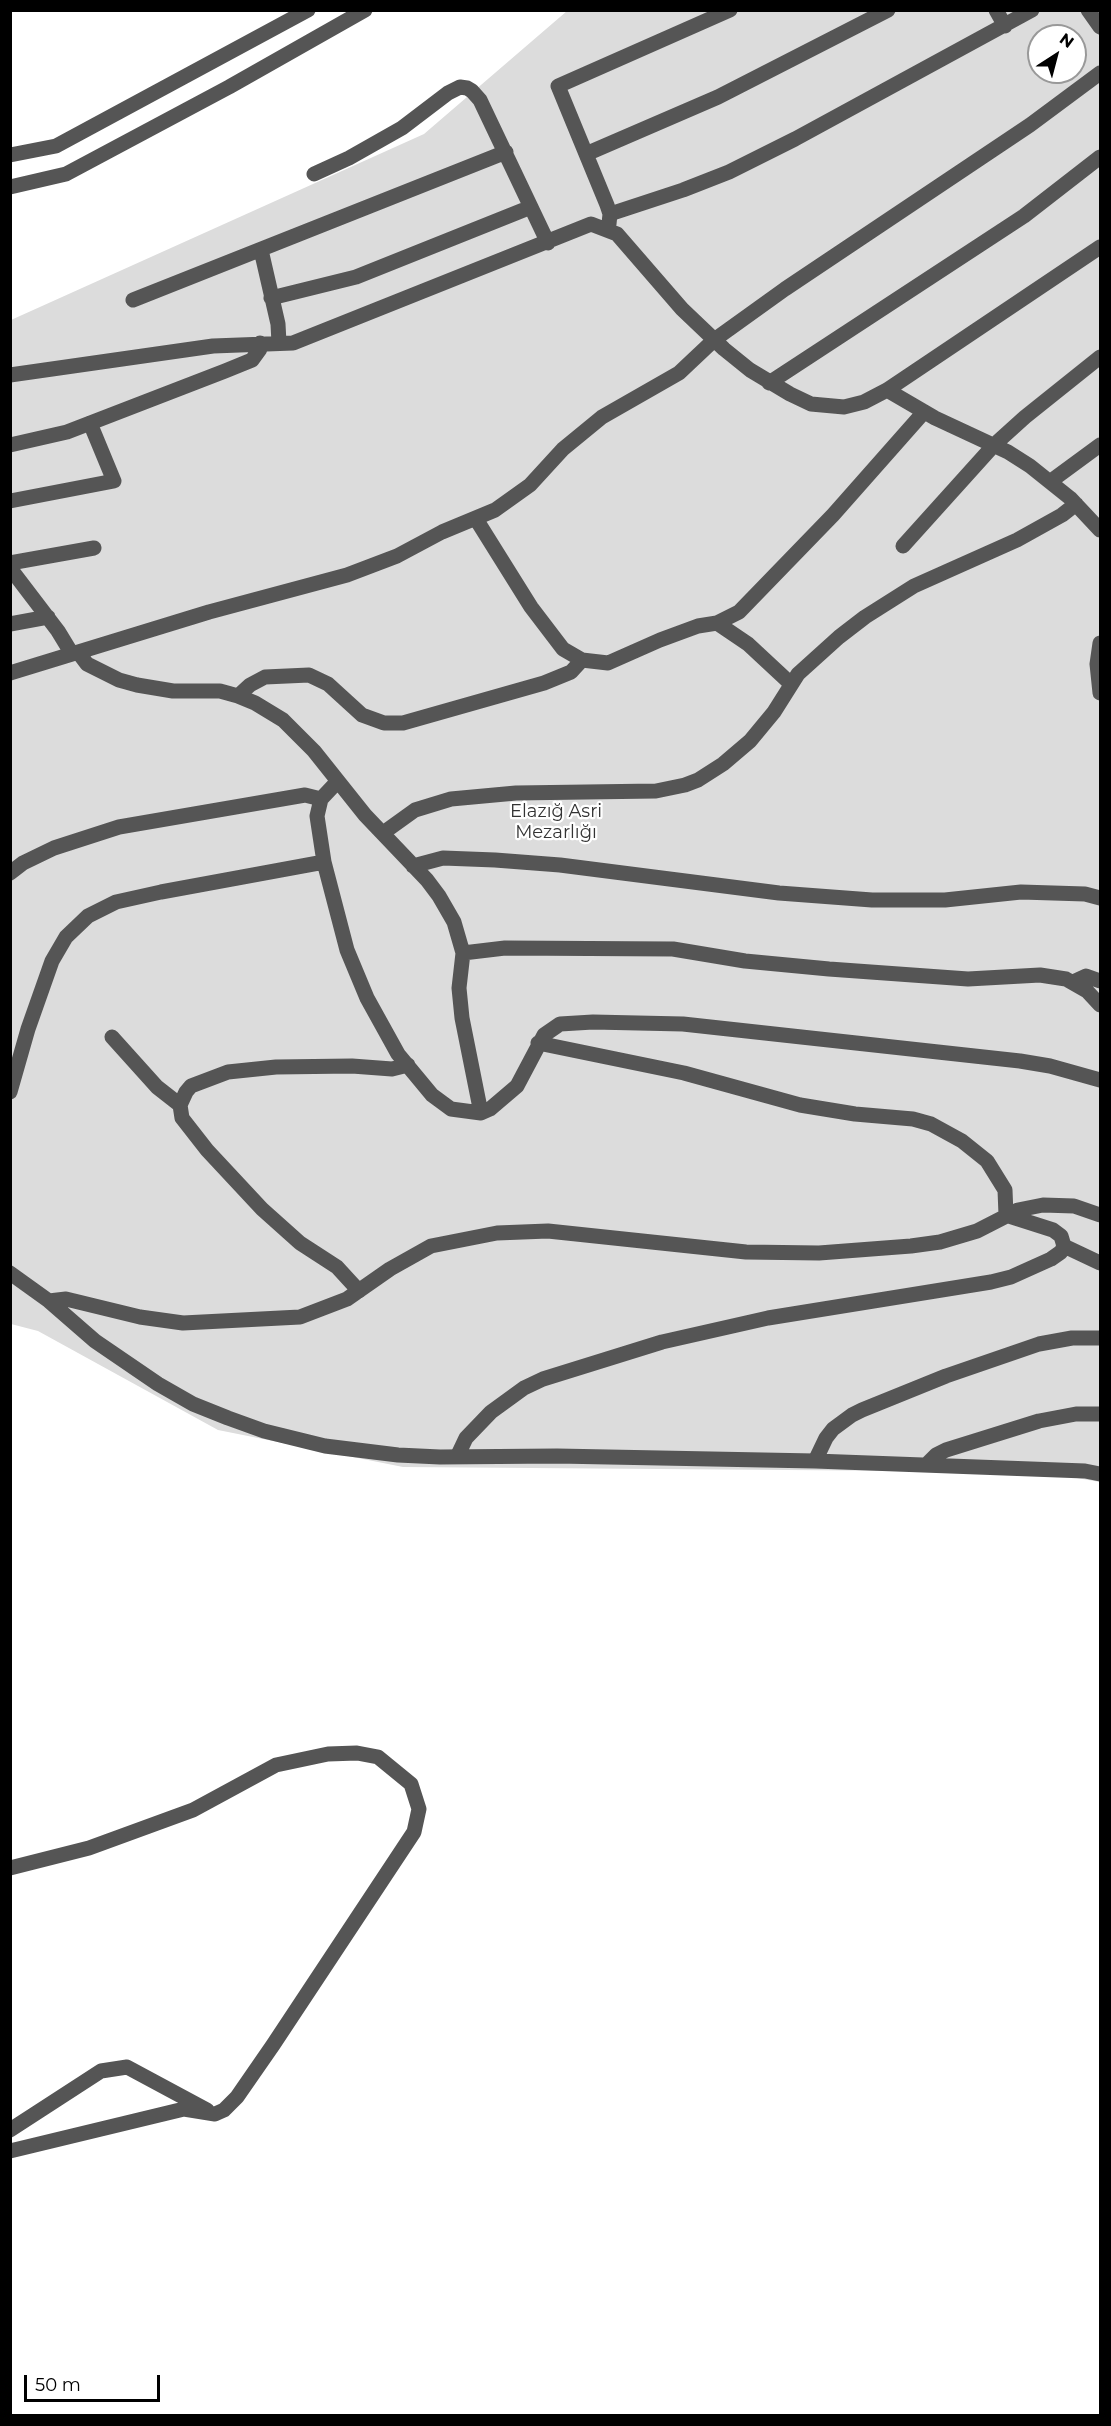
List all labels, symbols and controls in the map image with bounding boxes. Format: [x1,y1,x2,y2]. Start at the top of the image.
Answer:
north arrow [1027,24,1087,84]
text: N [1056,29,1078,52]
park label: Elazığ Asri Mezarlığı [510,801,602,844]
scale bar [27,2363,164,2401]
text: 50 m [35,2374,81,2396]

